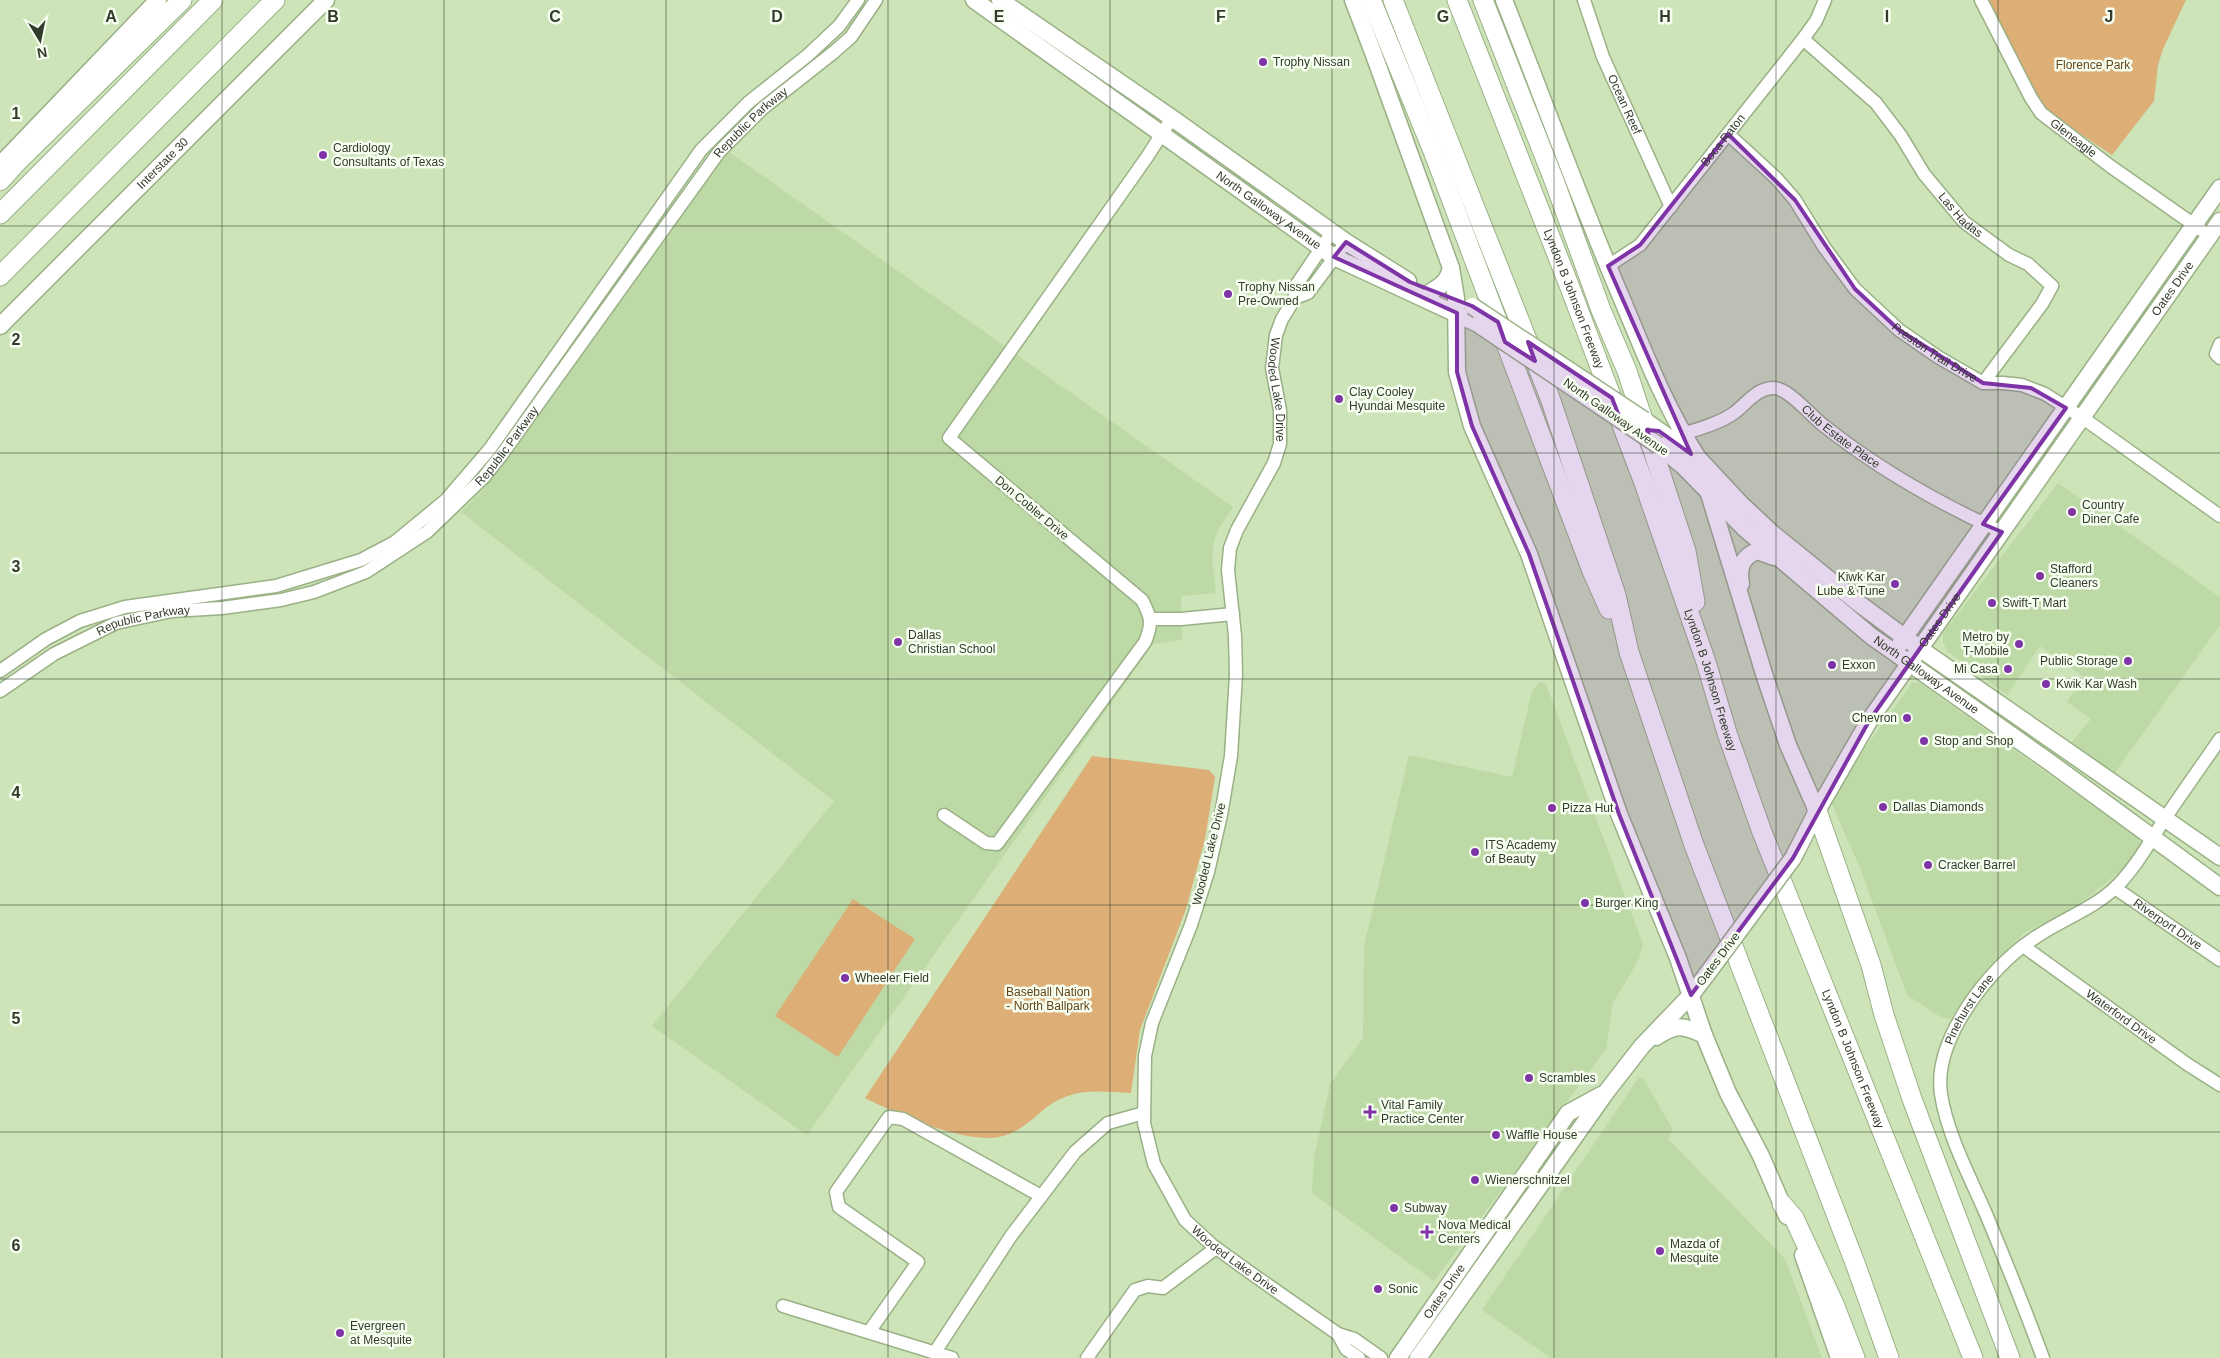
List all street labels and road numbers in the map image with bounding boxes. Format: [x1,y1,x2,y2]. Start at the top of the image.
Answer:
street label: Ocean Reef [1605,72,1644,137]
street label: Republic Parkway [711,84,790,160]
street label: Boca Raton [1698,111,1748,169]
street label: Gleneagle [2047,116,2100,160]
street label: Interstate 30 [134,135,191,192]
street label: North Galloway Avenue [1214,168,1324,253]
street label: Las Hadas [1936,190,1985,240]
street label: Lyndon B Johnson Freeway [1541,227,1607,371]
street label: Oates Drive [2149,258,2197,319]
street label: Preston Trail Drive [1889,320,1980,385]
street label: Wooded Lake Drive [1265,336,1287,442]
street label: North Galloway Avenue [1561,375,1672,459]
street label: Club Estate Place [1799,402,1883,471]
street label: Republic Parkway [472,403,541,489]
street label: Don Cobler Drive [992,473,1072,543]
street label: Oates Drive [1916,590,1964,650]
street label: Republic Parkway [94,603,190,639]
street label: Lyndon B Johnson Freeway [1681,607,1740,753]
street label: North Galloway Avenue [1871,633,1982,717]
street label: Wooded Lake Drive [1189,801,1229,907]
street label: Riverport Drive [2131,896,2205,953]
street label: Oates Drive [1693,929,1743,989]
street label: Pinehurst Lane [1942,971,1997,1047]
street label: Lyndon B Johnson Freeway [1819,987,1887,1131]
street label: Waterford Drive [2083,987,2160,1047]
street label: Wooded Lake Drive [1189,1223,1281,1297]
street label: Oates Drive [1420,1261,1468,1322]

